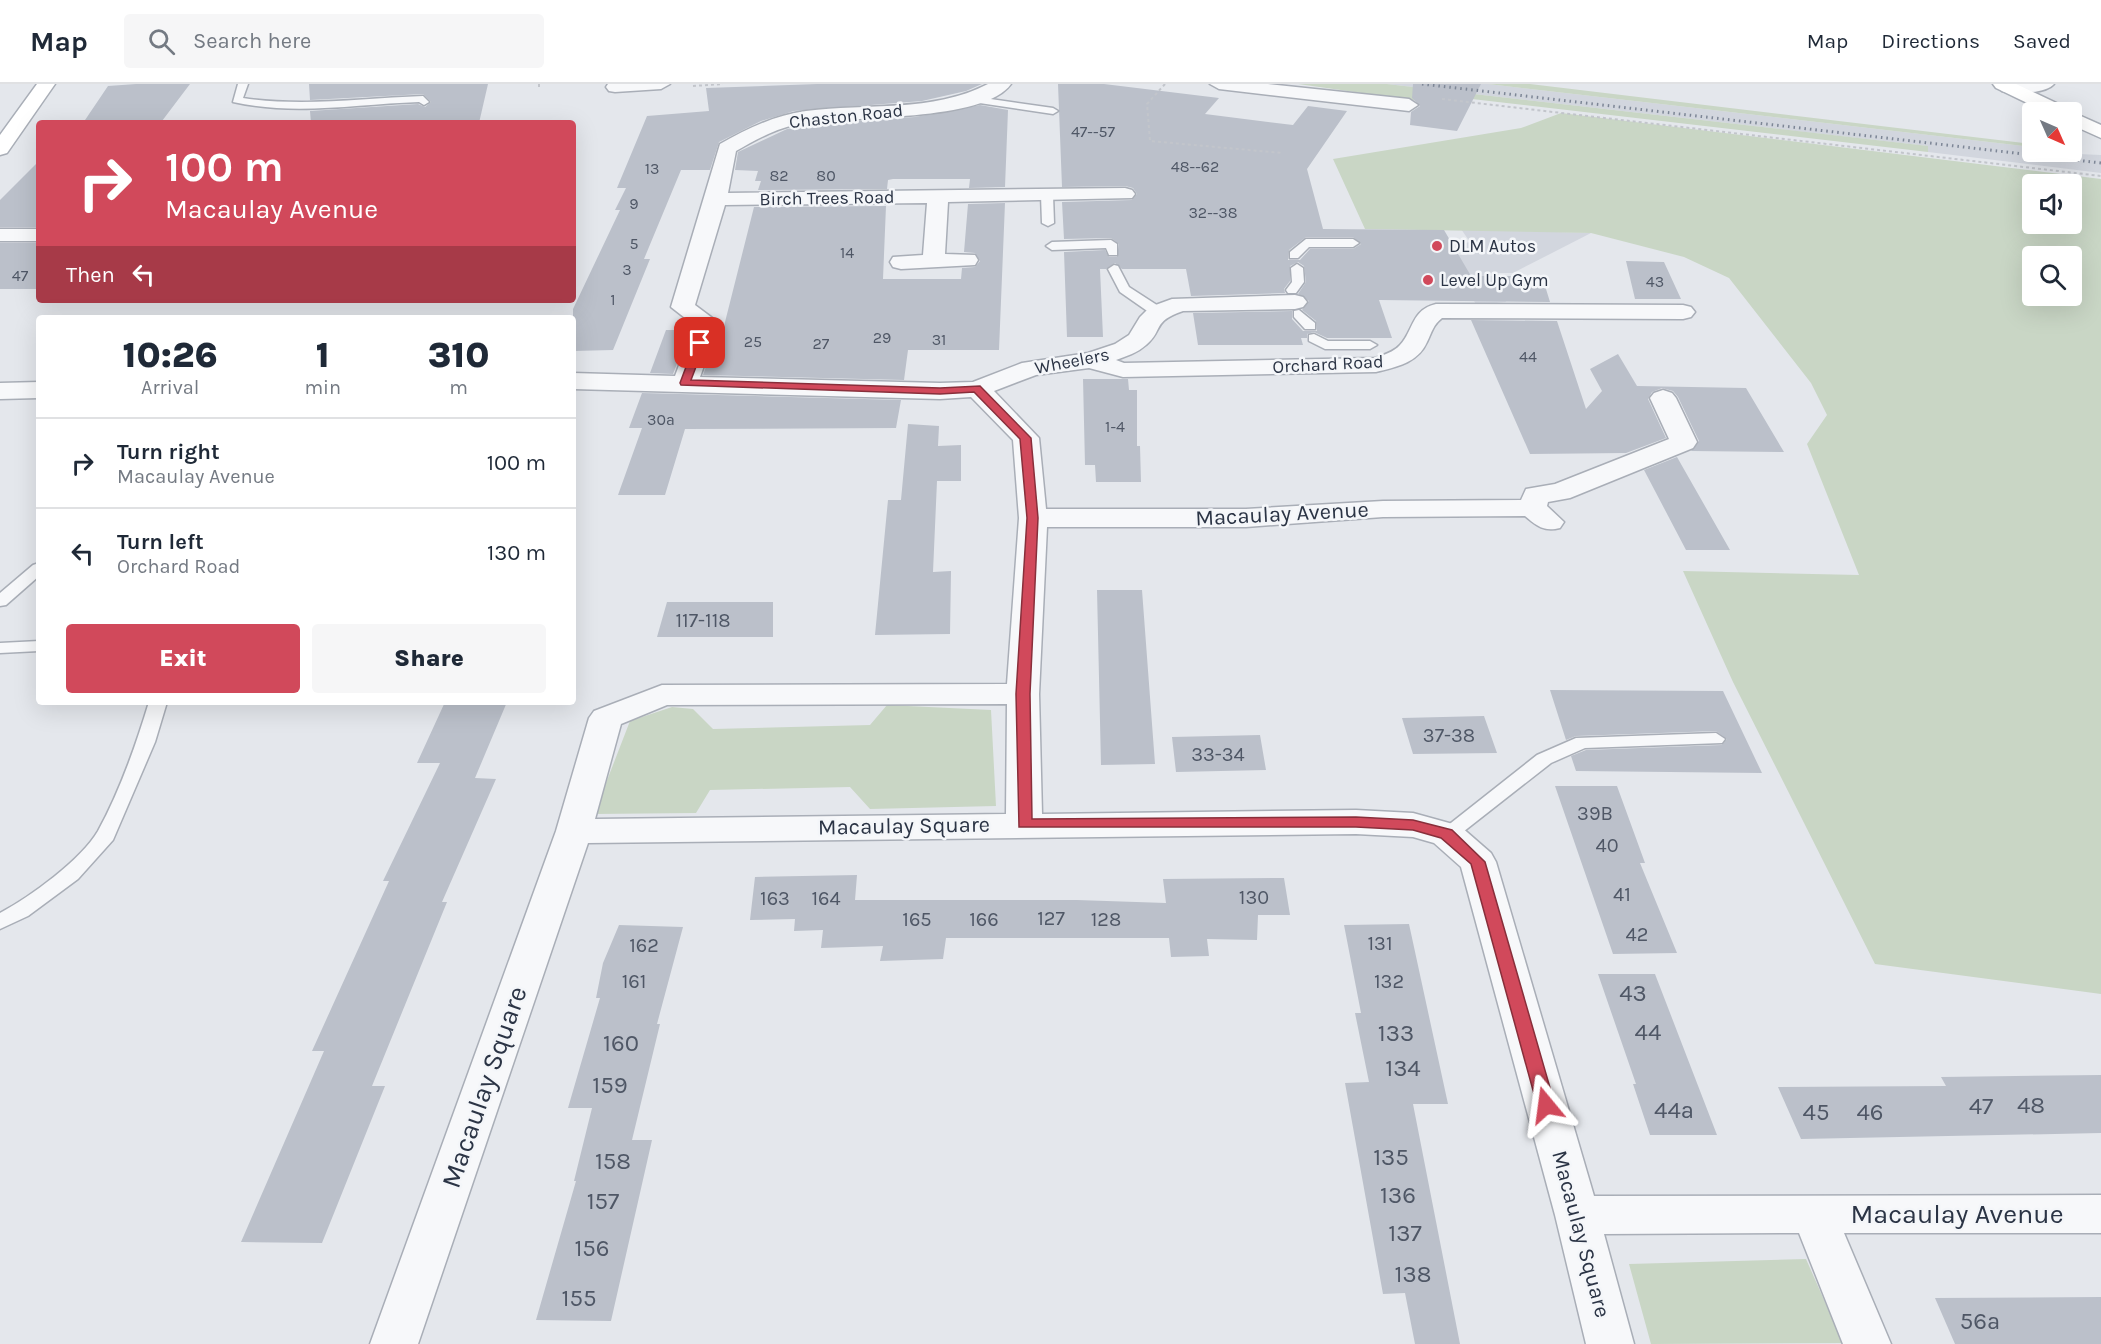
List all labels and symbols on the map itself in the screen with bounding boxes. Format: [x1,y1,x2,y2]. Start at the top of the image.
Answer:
street label: Chaston Road [788,99,904,133]
north arrow [2022,102,2082,162]
house number: 47--57 [1071,122,1116,141]
house number: 48--62 [1171,157,1219,176]
house number: 13 [645,159,659,178]
house number: 82 [769,166,789,185]
house number: 80 [816,166,836,185]
street label: Birch Trees Road [759,186,895,210]
house number: 9 [629,194,639,213]
house number: 32--38 [1188,203,1238,222]
house number: 5 [629,234,639,253]
place label: DLM Autos [1449,235,1536,257]
marker: DLM Autos [1430,239,1444,253]
house number: 14 [840,243,854,262]
house number: 3 [622,260,632,279]
house number: 47 [12,266,29,285]
place label: Level Up Gym [1440,269,1549,291]
house number: 43 [1646,272,1664,291]
marker: Level Up Gym [1421,273,1435,287]
house number: 1 [610,290,616,309]
pin [674,317,725,368]
house number: 29 [873,328,891,347]
house number: 31 [932,330,946,349]
house number: 25 [744,332,762,351]
house number: 27 [813,334,830,353]
street label: Wheelers [1033,343,1111,379]
house number: 44 [1519,347,1537,366]
street label: Orchard Road [1272,350,1384,378]
house number: 30a [647,410,675,429]
house number: 1-4 [1105,417,1125,436]
street label: Macaulay Avenue [1195,496,1369,532]
house number: 117-118 [675,609,731,632]
house number: 37-38 [1423,724,1475,747]
house number: 33-34 [1191,743,1245,766]
house number: 39B [1577,802,1613,825]
street label: Macaulay Square [818,812,990,840]
house number: 40 [1595,834,1619,857]
house number: 41 [1613,883,1631,906]
house number: 130 [1239,886,1269,909]
house number: 163 [760,887,790,910]
house number: 164 [811,887,841,910]
house number: 127 [1037,907,1065,930]
house number: 165 [902,908,932,931]
house number: 166 [969,908,999,931]
house number: 128 [1091,908,1121,931]
house number: 42 [1626,923,1648,946]
house number: 131 [1367,932,1393,955]
house number: 162 [629,934,659,957]
house number: 161 [622,970,646,993]
house number: 132 [1374,970,1404,993]
house number: 43 [1619,979,1647,1007]
street label: Macaulay Square [434,982,534,1192]
house number: 44 [1635,1018,1661,1046]
house number: 133 [1378,1019,1414,1047]
house number: 160 [603,1029,639,1057]
house number: 134 [1385,1054,1421,1082]
house number: 159 [592,1071,628,1099]
position arrow [1514,1073,1578,1137]
house number: 48 [2017,1091,2045,1119]
house number: 47 [1969,1092,1993,1120]
house number: 44a [1654,1096,1694,1124]
house number: 45 [1803,1098,1829,1126]
house number: 46 [1856,1098,1884,1126]
house number: 135 [1373,1143,1409,1171]
house number: 158 [595,1147,631,1175]
street label: Macaulay Square [1546,1148,1616,1320]
house number: 136 [1380,1181,1416,1209]
house number: 157 [587,1187,619,1215]
street label: Macaulay Avenue [1850,1198,2064,1230]
house number: 137 [1388,1219,1422,1247]
house number: 156 [574,1234,610,1262]
house number: 138 [1395,1260,1431,1288]
house number: 155 [561,1284,597,1312]
house number: 56a [1960,1307,2000,1335]

